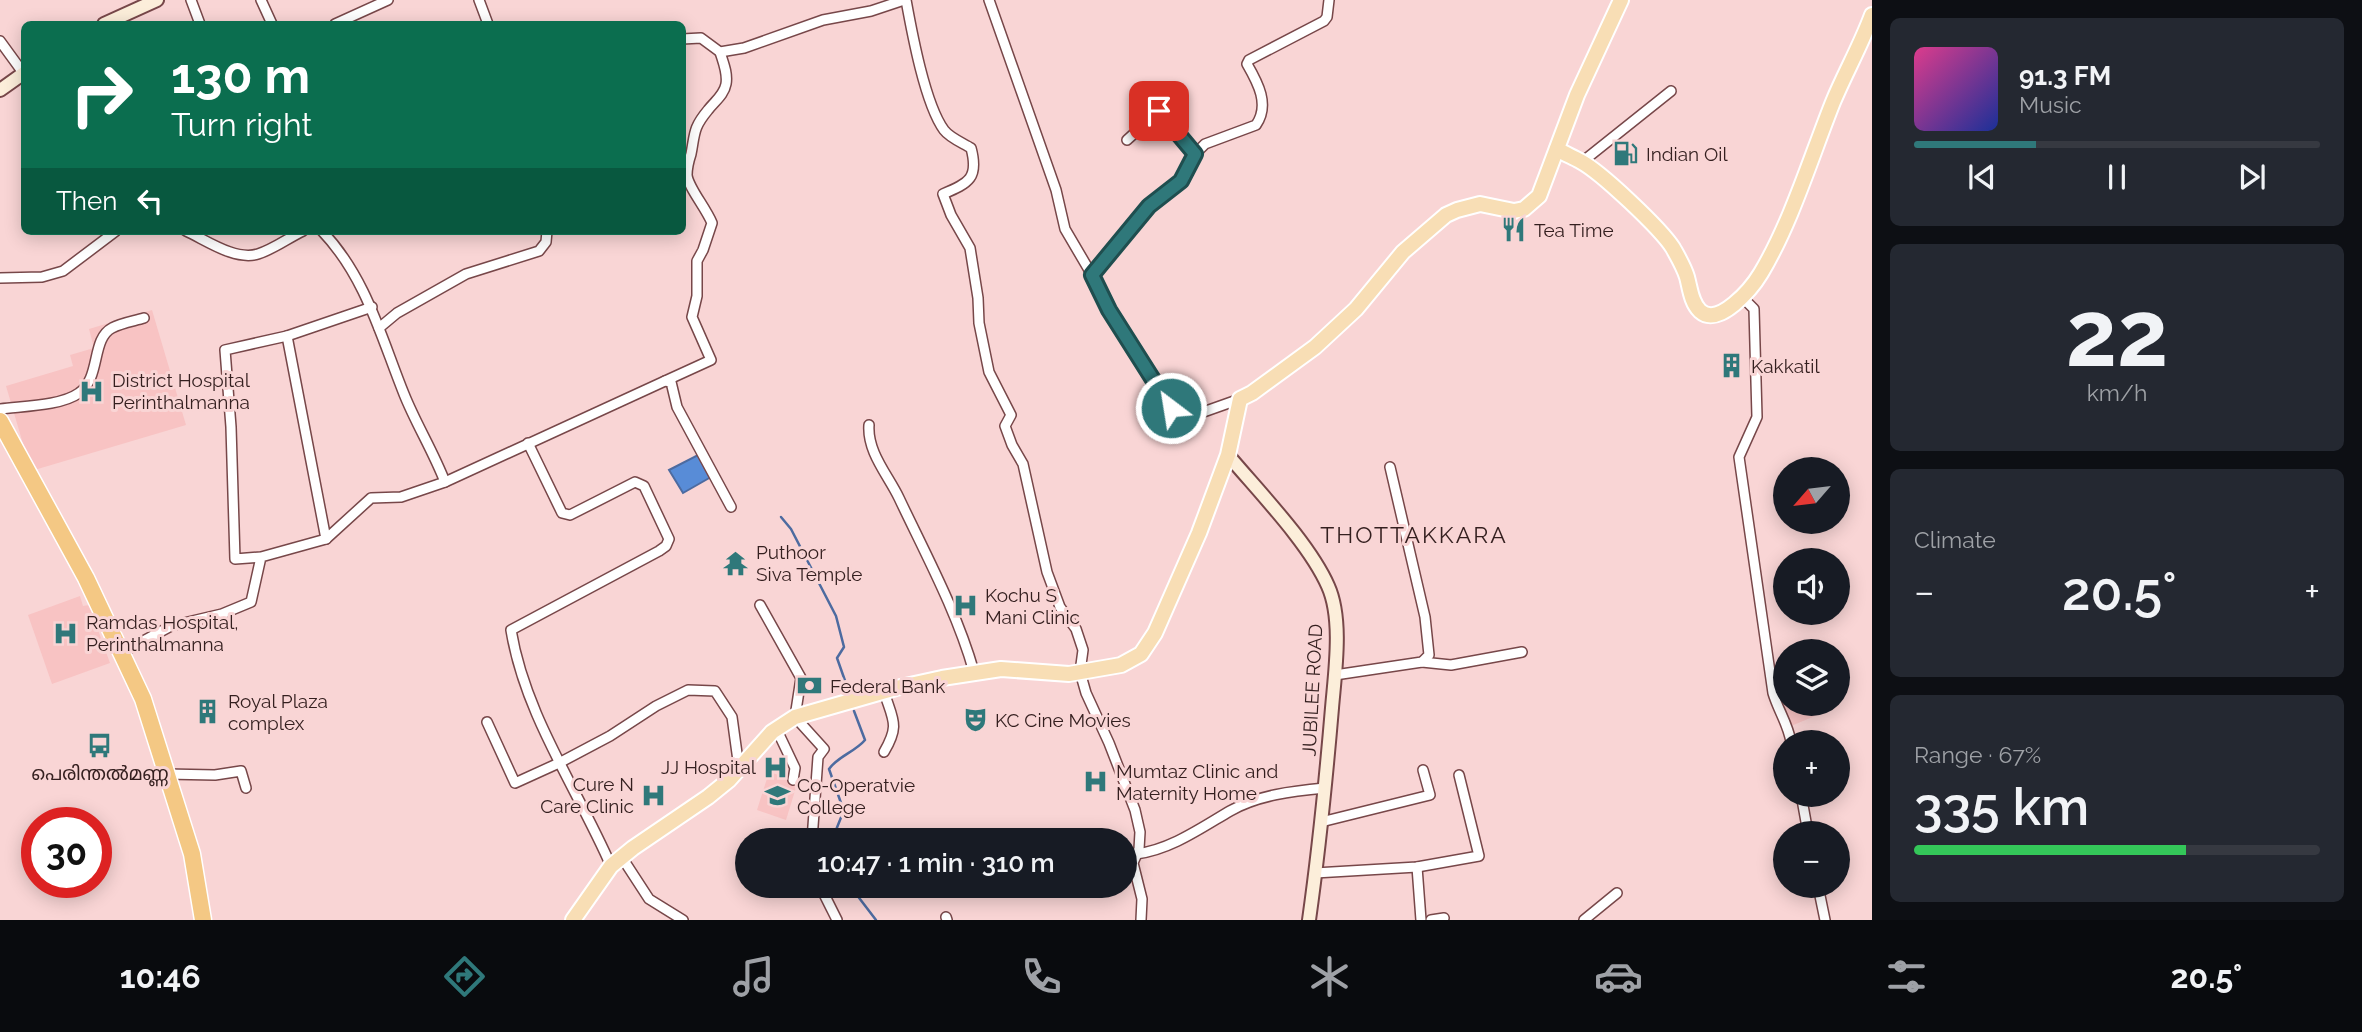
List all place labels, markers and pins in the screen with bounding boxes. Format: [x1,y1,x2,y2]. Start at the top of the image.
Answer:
pin [1129,81,1189,141]
fuel station icon: Indian Oil [1612,140,1640,168]
place label: Indian Oil [1646,143,1728,165]
restaurant icon: Tea Time [1500,216,1528,244]
place label: Tea Time [1534,219,1614,241]
building icon: Kakkatil [1717,352,1745,380]
place label: Kakkatil [1751,355,1820,377]
place label: District Hospital Perinthalmanna [112,369,251,413]
hospital icon: District Hospital Perinthalmanna [78,377,106,405]
place label: Puthoor Siva Temple [756,541,862,585]
temple icon: Puthoor Siva Temple [722,549,750,577]
place label: Kochu S Mani Clinic [985,584,1080,628]
hospital icon: Kochu S Mani Clinic [951,592,979,620]
place label: Ramdas Hospital, Perinthalmanna [86,611,239,655]
hospital icon: Ramdas Hospital, Perinthalmanna [52,619,80,647]
bank icon: Federal Bank [796,672,824,700]
place label: Federal Bank [830,675,945,697]
place label: Royal Plaza complex [228,690,328,734]
building icon: Royal Plaza complex [194,698,222,726]
theatre icon: KC Cine Movies [961,706,989,734]
place label: KC Cine Movies [995,709,1131,731]
bus stop icon: പെരിന്തൽമണ്ണ [86,731,114,759]
hospital icon: JJ Hospital [762,753,790,781]
place label: JJ Hospital [661,756,757,778]
place label: Mumtaz Clinic and Maternity Home [1116,760,1278,804]
place label: പെരിന്തൽമണ്ണ [32,762,168,787]
hospital icon: Mumtaz Clinic and Maternity Home [1082,768,1110,796]
place label: Cure N Care Clinic [540,773,634,817]
place label: Co-Operatvie College [797,774,915,818]
hospital icon: Cure N Care Clinic [640,781,668,809]
school or university icon: Co-Operatvie College [763,782,791,810]

